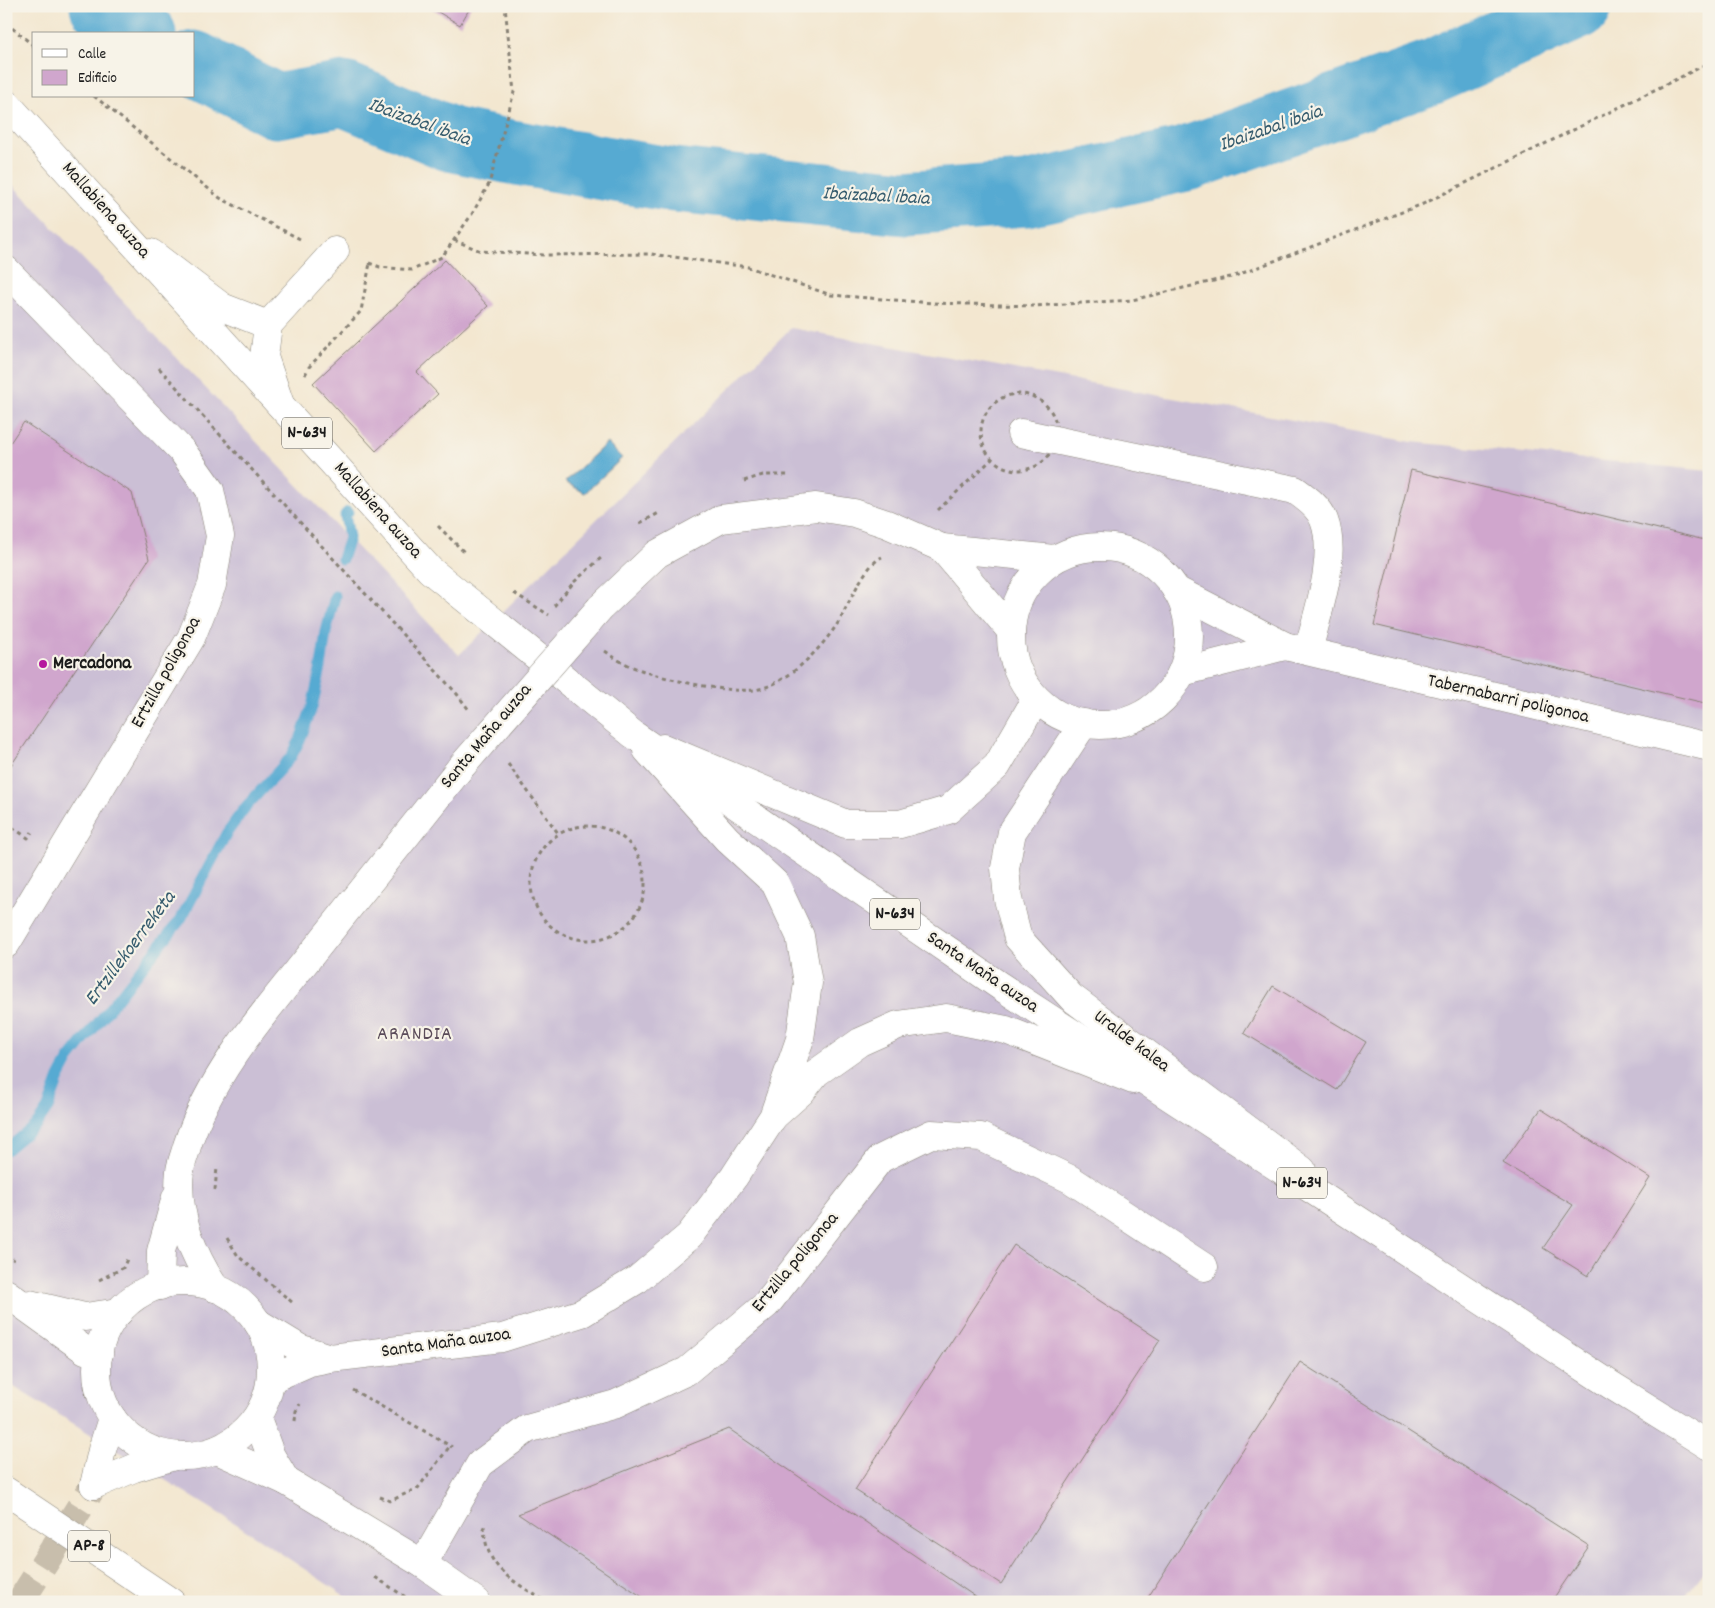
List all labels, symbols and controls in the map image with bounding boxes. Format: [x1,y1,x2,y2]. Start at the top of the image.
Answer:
legend [32,32,195,98]
text: Calle [78,44,107,66]
text: Edificio [78,68,117,90]
water label: Ibaizabal ibaia [364,92,476,155]
water label: Ibaizabal ibaia [1216,98,1328,160]
street label: Mallabiena auzoa [54,157,157,266]
water label: Ibaizabal ibaia [822,180,932,214]
road number: N-634 [282,418,332,448]
street label: Mallabiena auzoa [326,457,429,566]
street label: Ertzilla poligonoa [125,611,209,734]
place label: Mercadona [53,651,132,678]
marker: Mercadona [37,658,49,670]
street label: Tabernabarri poligonoa [1425,668,1592,732]
street label: Santa Maña auzoa [435,678,540,796]
water label: Ertzillekoerreketa [79,885,184,1012]
road number: N-634 [870,899,920,930]
street label: Santa Maña auzoa [921,925,1044,1021]
street label: Uralde kalea [1087,1004,1176,1080]
district label: ARANDIA [377,1021,453,1049]
road number: N-634 [1277,1168,1327,1198]
street label: Ertzilla poligonoa [746,1206,847,1319]
street label: Santa Maña auzoa [380,1321,513,1366]
road number: AP-8 [68,1530,110,1562]

